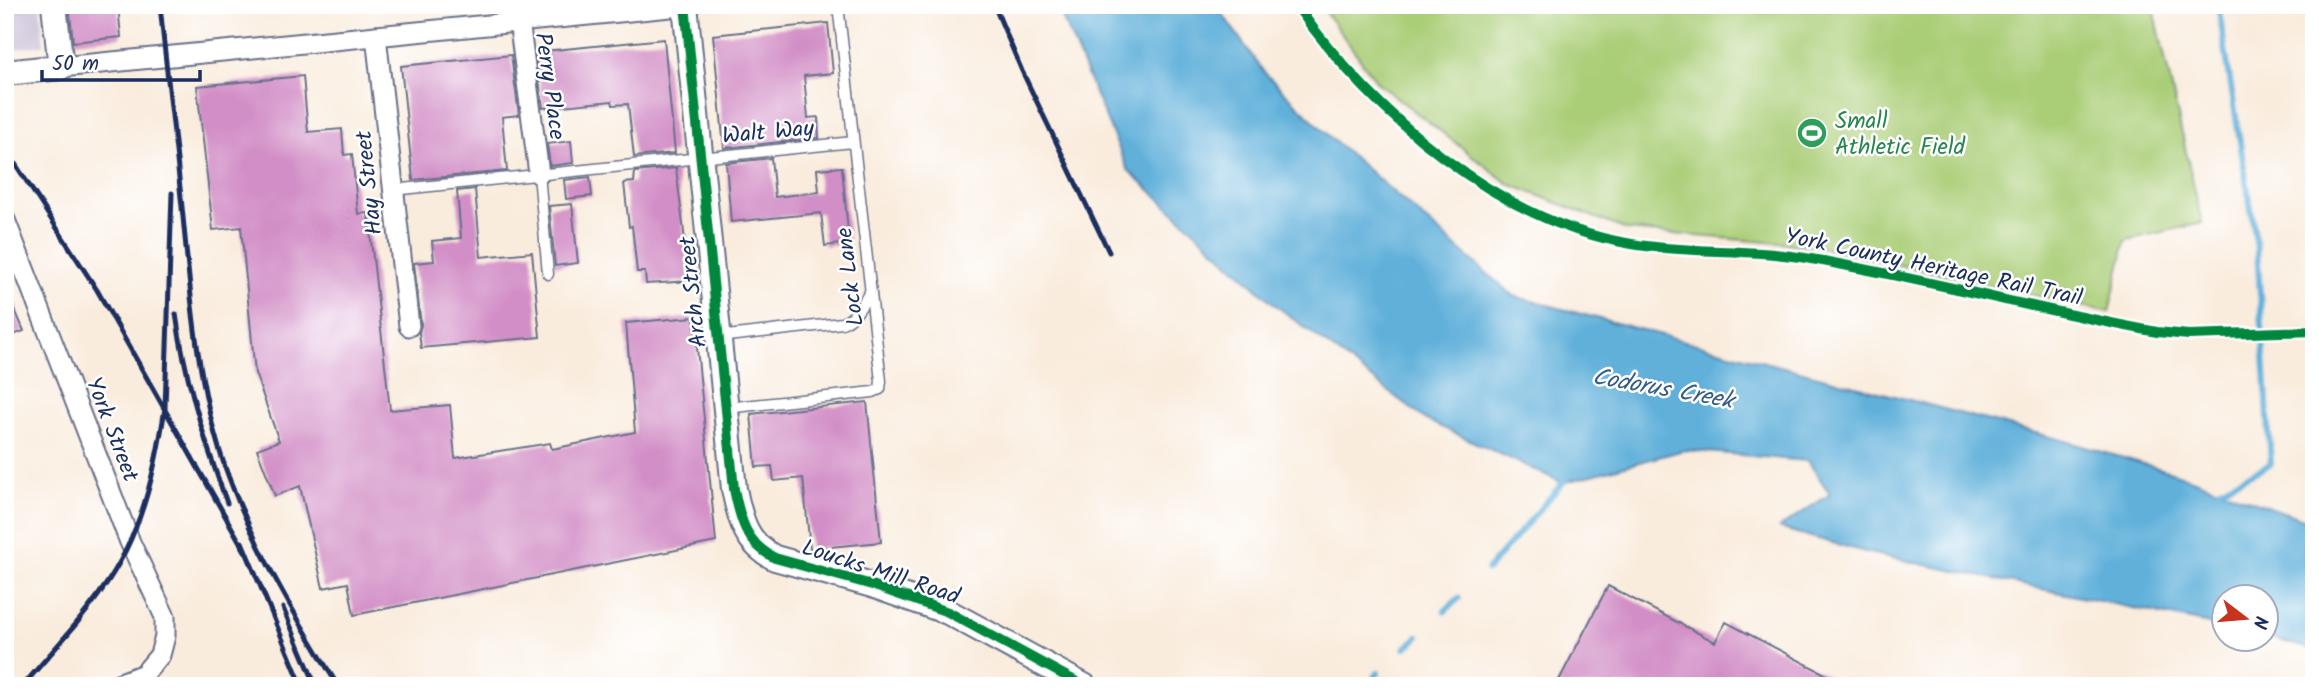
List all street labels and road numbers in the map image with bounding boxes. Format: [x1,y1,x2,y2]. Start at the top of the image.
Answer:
street label: Perry Place [524,31,574,142]
street label: Walt Way [721,111,816,155]
street label: Hay Street [347,128,393,237]
street label: York County Heritage Rail Trail [1782,219,2086,317]
street label: Lock Lane [827,225,875,328]
street label: Arch Street [670,233,718,349]
street label: York Street [75,372,148,488]
street label: Loucks Mill Road [797,530,965,616]

